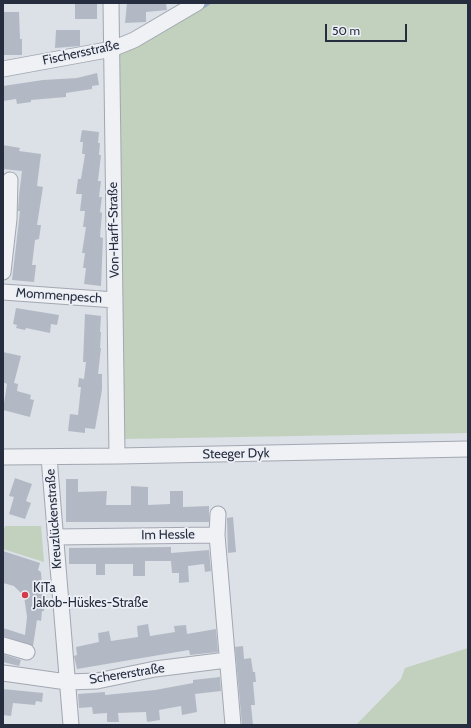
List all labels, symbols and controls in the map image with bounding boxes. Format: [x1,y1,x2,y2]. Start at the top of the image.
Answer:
scale bar [327,16,409,42]
text: 50 m [332,23,360,38]
street label: Fischersstraße [41,37,121,69]
street label: Von-Harff-Straße [105,182,123,278]
street label: Mommenpesch [15,285,103,307]
street label: Steeger Dyk [202,446,270,462]
street label: Kreuzlückenstraße [43,468,65,570]
street label: Im Hessle [141,527,195,543]
place label: KiTa Jakob-Hüskes-Straße [33,580,148,611]
marker: KiTa Jakob-Hüskes-Straße [20,590,30,600]
street label: Schererstraße [88,660,166,688]

